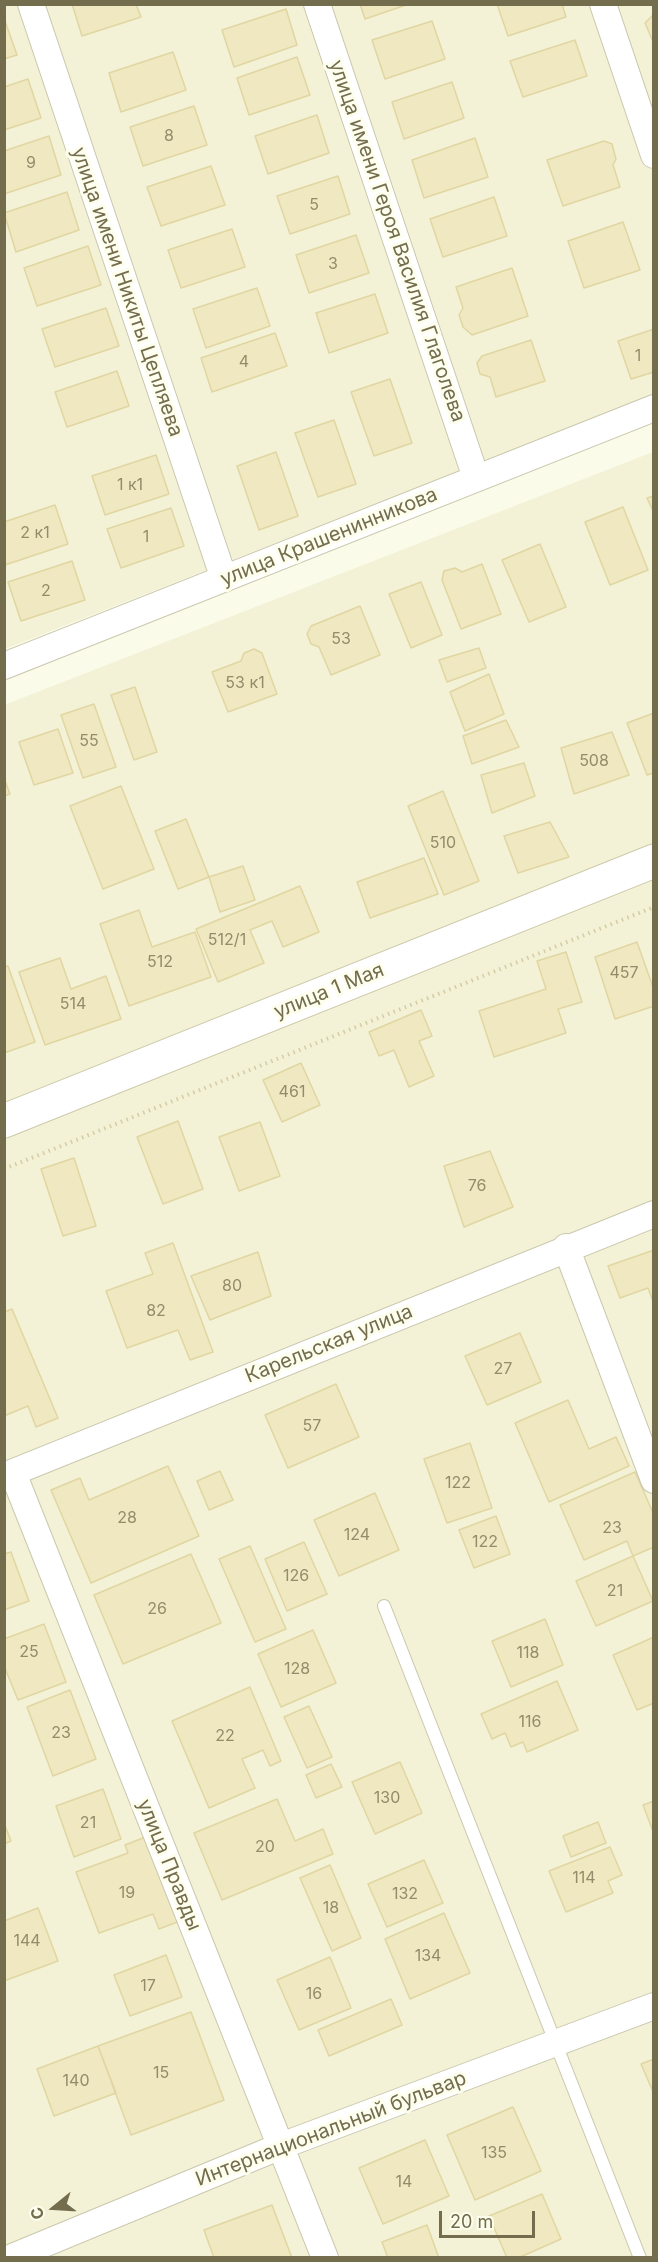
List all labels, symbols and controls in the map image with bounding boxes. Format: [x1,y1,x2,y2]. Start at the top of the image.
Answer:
street label: улица имени Героя Василия Глаголева [324,57,470,425]
house number: 8 [164,126,174,146]
street label: улица имени Никиты Цепляева [66,144,188,440]
house number: 9 [26,153,36,173]
house number: 5 [309,195,319,215]
house number: 3 [328,254,338,274]
house number: 1 [635,346,641,366]
house number: 4 [239,352,249,372]
house number: 1 к1 [117,475,143,495]
street label: улица Крашенинникова [217,482,441,592]
house number: 2 к1 [20,523,50,543]
house number: 1 [143,527,149,547]
house number: 2 [41,581,51,601]
house number: 53 [331,629,351,649]
house number: 53 к1 [225,673,265,693]
house number: 55 [79,731,99,751]
house number: 508 [579,751,609,771]
house number: 510 [430,833,456,853]
house number: 512/1 [208,930,246,950]
house number: 512 [147,952,173,972]
street label: улица 1 Мая [270,958,388,1024]
house number: 457 [609,963,639,983]
house number: 514 [60,994,86,1014]
house number: 461 [279,1082,305,1102]
house number: 76 [468,1176,486,1196]
house number: 80 [222,1276,242,1296]
street label: Карельская улица [242,1299,416,1389]
house number: 82 [146,1301,166,1321]
house number: 27 [494,1359,512,1379]
house number: 57 [303,1416,321,1436]
house number: 122 [445,1473,471,1493]
house number: 28 [117,1508,137,1528]
house number: 23 [602,1518,622,1538]
house number: 124 [344,1525,370,1545]
house number: 122 [472,1532,498,1552]
house number: 126 [283,1566,309,1586]
house number: 21 [607,1581,623,1601]
house number: 26 [147,1599,167,1619]
house number: 25 [19,1642,39,1662]
house number: 118 [517,1643,539,1663]
house number: 128 [284,1659,310,1679]
house number: 116 [519,1712,541,1732]
house number: 23 [51,1723,71,1743]
house number: 22 [215,1726,235,1746]
house number: 130 [374,1788,400,1808]
street label: улица Правды [132,1796,206,1934]
house number: 21 [80,1813,96,1833]
house number: 20 [255,1837,275,1857]
house number: 114 [572,1868,596,1888]
house number: 19 [119,1883,135,1903]
house number: 132 [392,1884,418,1904]
house number: 18 [323,1898,339,1918]
house number: 144 [13,1931,41,1951]
house number: 134 [415,1946,441,1966]
house number: 17 [140,1976,156,1996]
house number: 16 [306,1984,322,2004]
house number: 15 [153,2063,169,2083]
street label: Интернациональный бульвар [192,2066,470,2192]
house number: 140 [63,2071,89,2091]
house number: 135 [481,2143,507,2163]
house number: 14 [396,2172,412,2192]
north arrow [24,2178,84,2238]
scale bar [442,2199,538,2237]
text: С [26,2205,48,2222]
text: 20 m [450,2211,493,2232]

